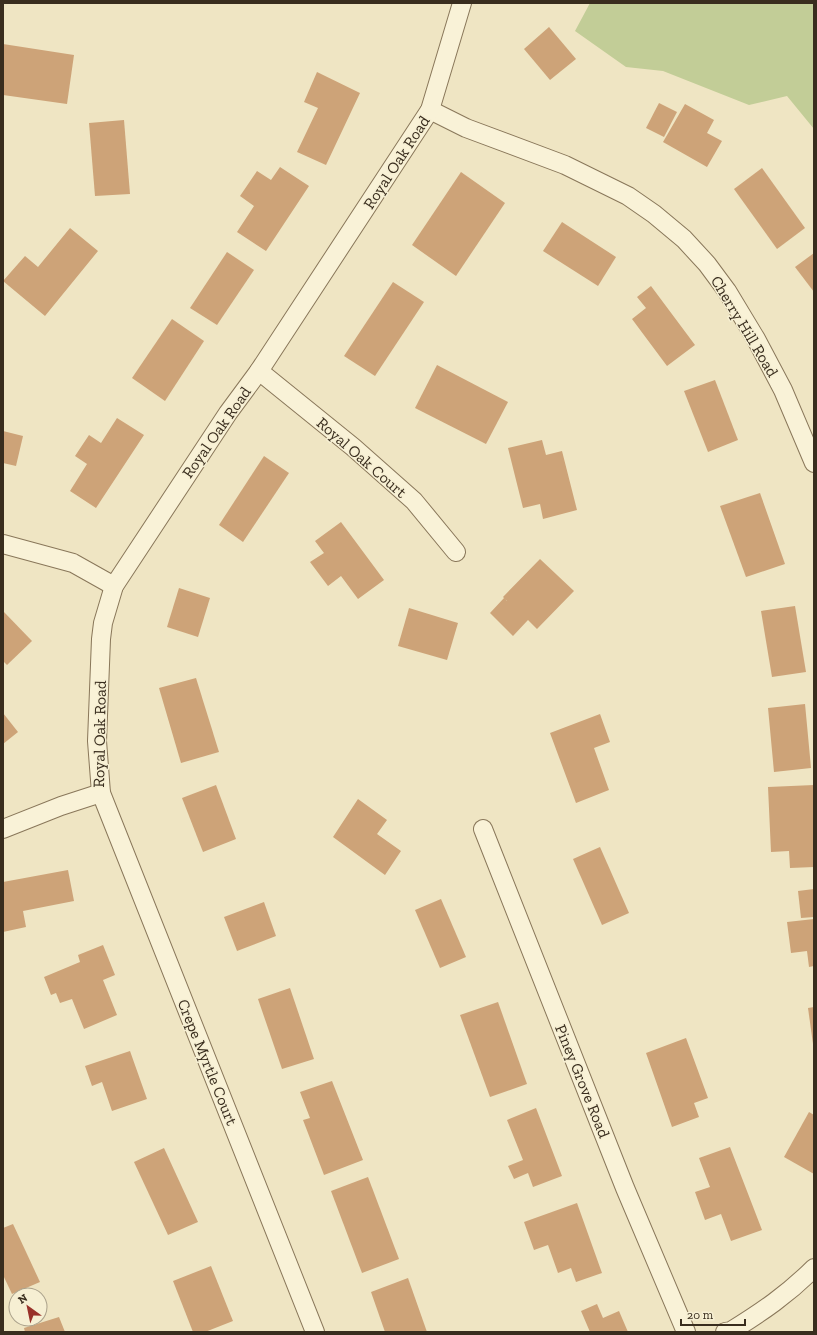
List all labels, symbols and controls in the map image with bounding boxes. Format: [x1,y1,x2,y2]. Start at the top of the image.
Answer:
street label: Royal Oak Road [359,112,434,212]
street label: Cherry Hill Road [707,272,782,381]
street label: Royal Oak Road [178,383,255,482]
street label: Royal Oak Court [313,413,411,502]
street label: Royal Oak Road [89,680,110,788]
street label: Crepe Myrtle Court [174,996,242,1128]
street label: Piney Grove Road [551,1022,614,1141]
north arrow [8,1287,48,1327]
text: N [16,1291,30,1307]
scale bar [681,1301,745,1327]
text: 20 m [687,1308,714,1322]

